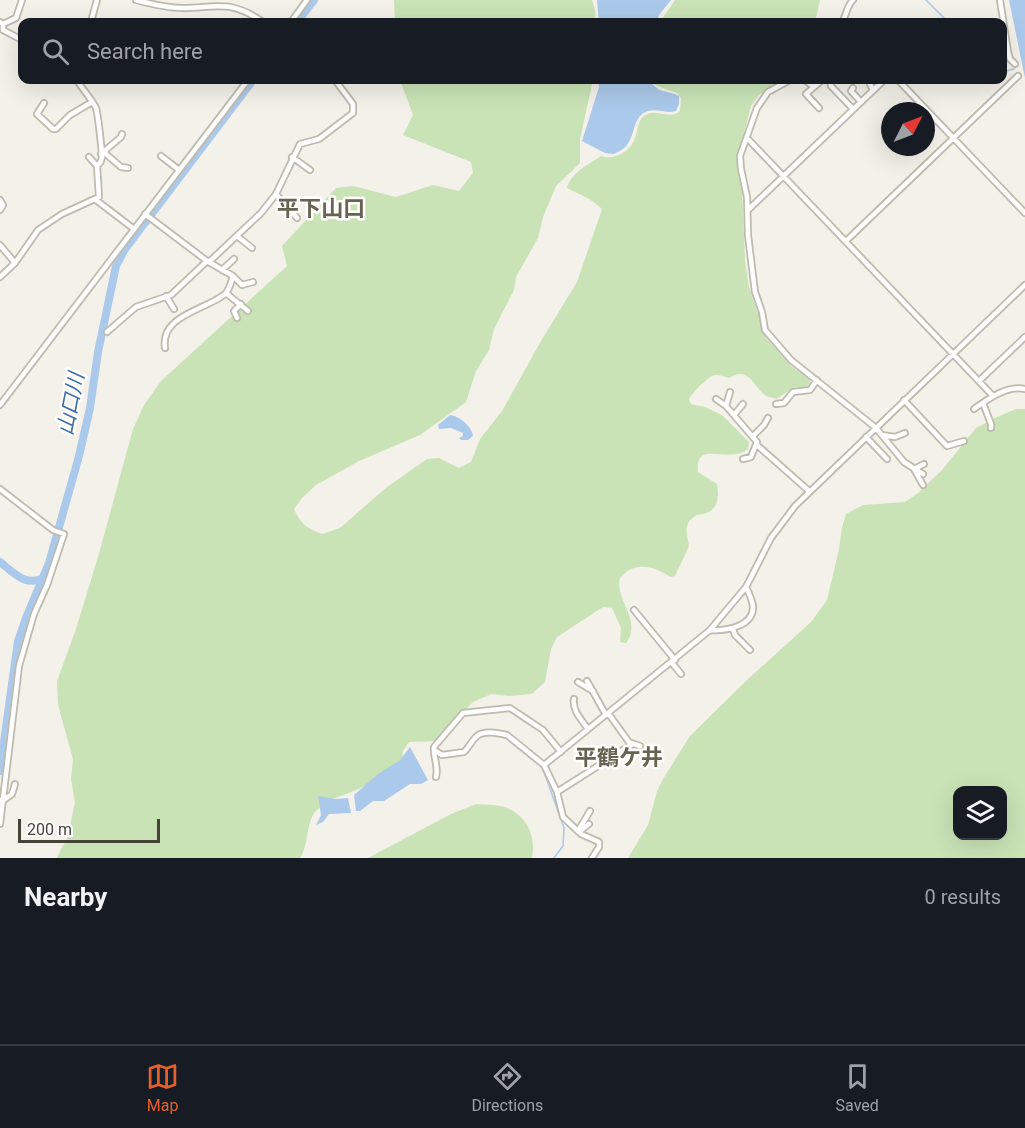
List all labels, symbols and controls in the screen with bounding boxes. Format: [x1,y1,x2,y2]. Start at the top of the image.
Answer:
search box [18,18,1007,84]
icon: search [39,35,72,68]
text: Search here [87,39,203,64]
north arrow [881,102,935,156]
district label: 平下山口 [277,196,365,221]
water label: 山口川 [53,369,89,437]
district label: 平鶴ケ井 [575,745,663,770]
map controls [953,786,1007,840]
button: layers [953,786,1007,840]
scale bar [18,816,160,844]
text: 200 m [27,820,72,839]
text: Nearby [24,882,107,912]
text: 0 results [925,885,1001,909]
tab: Map [146,1060,179,1115]
tab: Directions [471,1060,543,1115]
tab: Saved [836,1060,879,1115]

